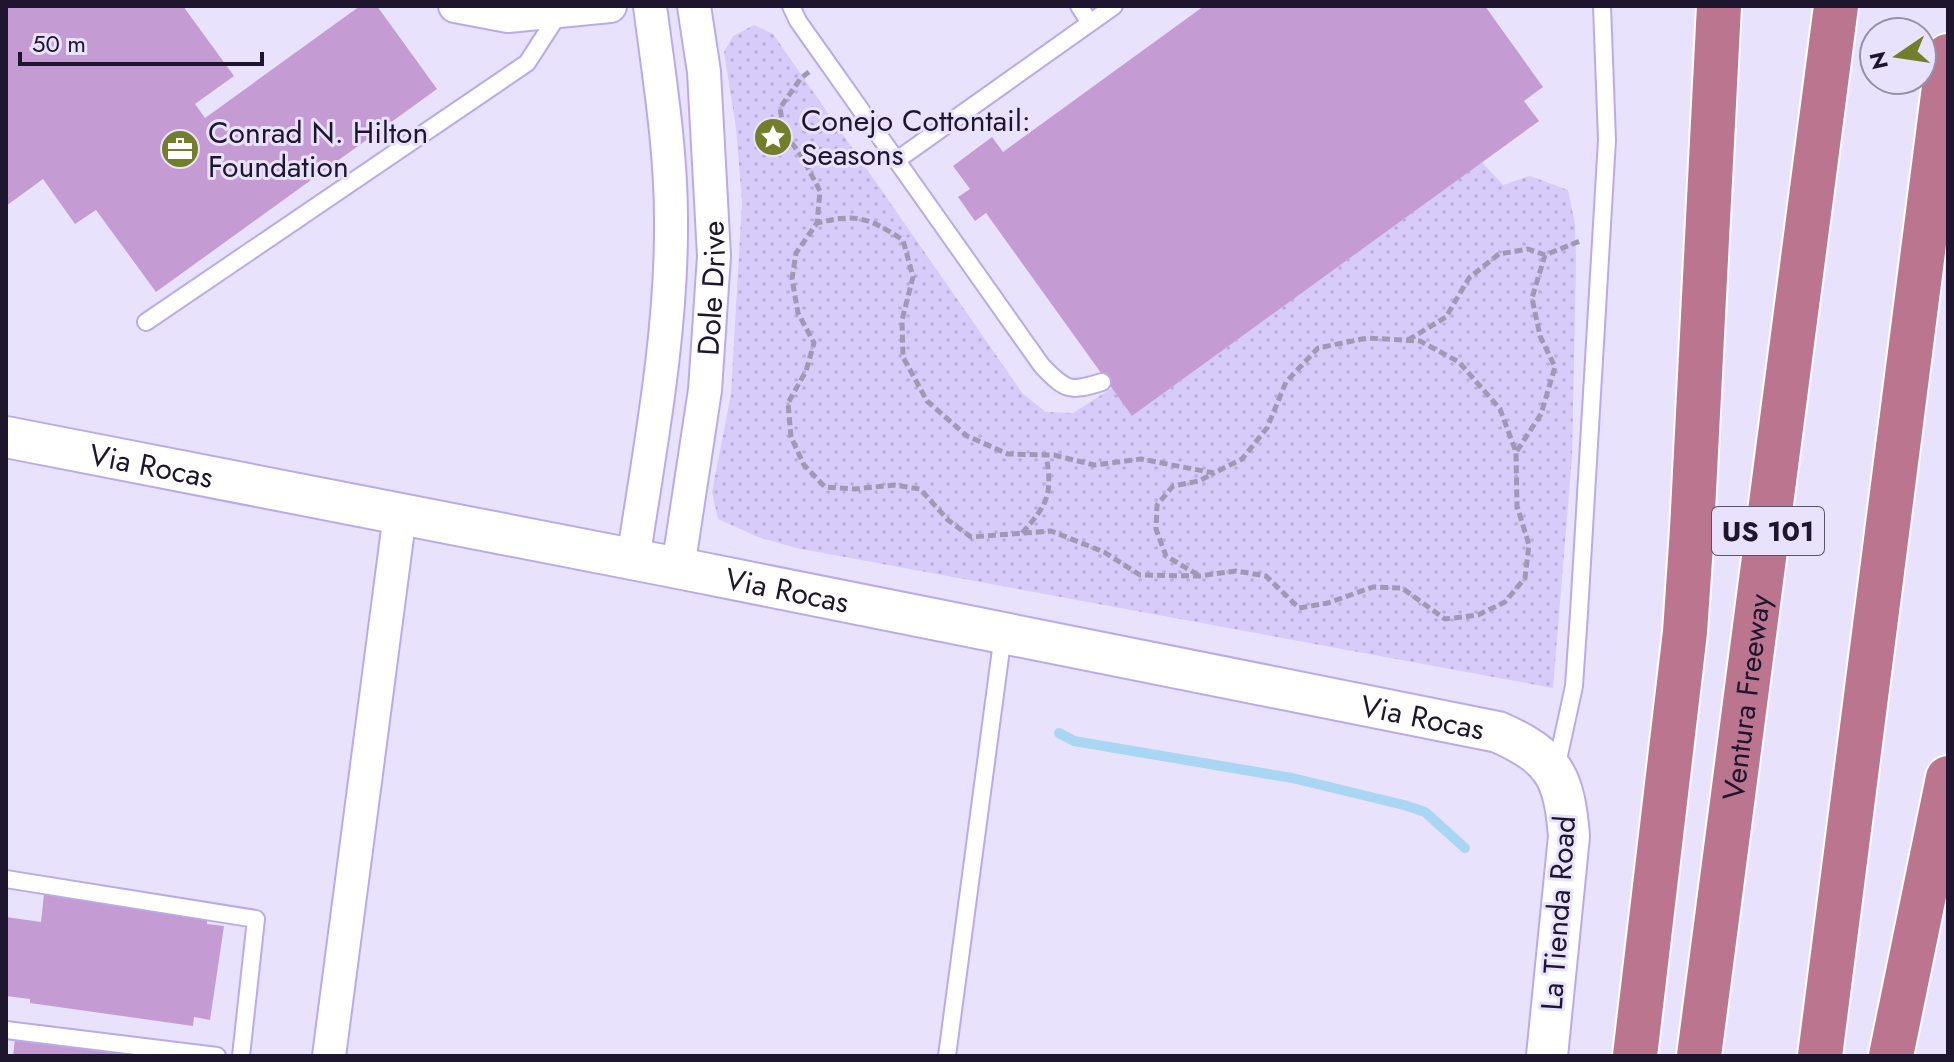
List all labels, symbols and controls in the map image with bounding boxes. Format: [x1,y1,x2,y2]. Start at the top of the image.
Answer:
scale bar [20,16,262,66]
north arrow [1858,16,1938,96]
text: 50 m [32,26,86,61]
text: N [1861,48,1896,73]
place label: Conejo Cottontail: Seasons [801,99,1031,176]
place label: Conrad N. Hilton Foundation [208,111,428,188]
place icon: Conejo Cottontail: Seasons [752,116,794,158]
office icon: Conrad N. Hilton Foundation [159,128,201,170]
street label: Dole Drive [686,220,736,357]
street label: Via Rocas [86,432,217,498]
road number: US 101 [1712,507,1824,555]
street label: Via Rocas [722,556,853,623]
street label: Ventura Freeway [1711,590,1781,803]
street label: Via Rocas [1357,684,1488,750]
street label: La Tienda Road [1530,814,1586,1012]

